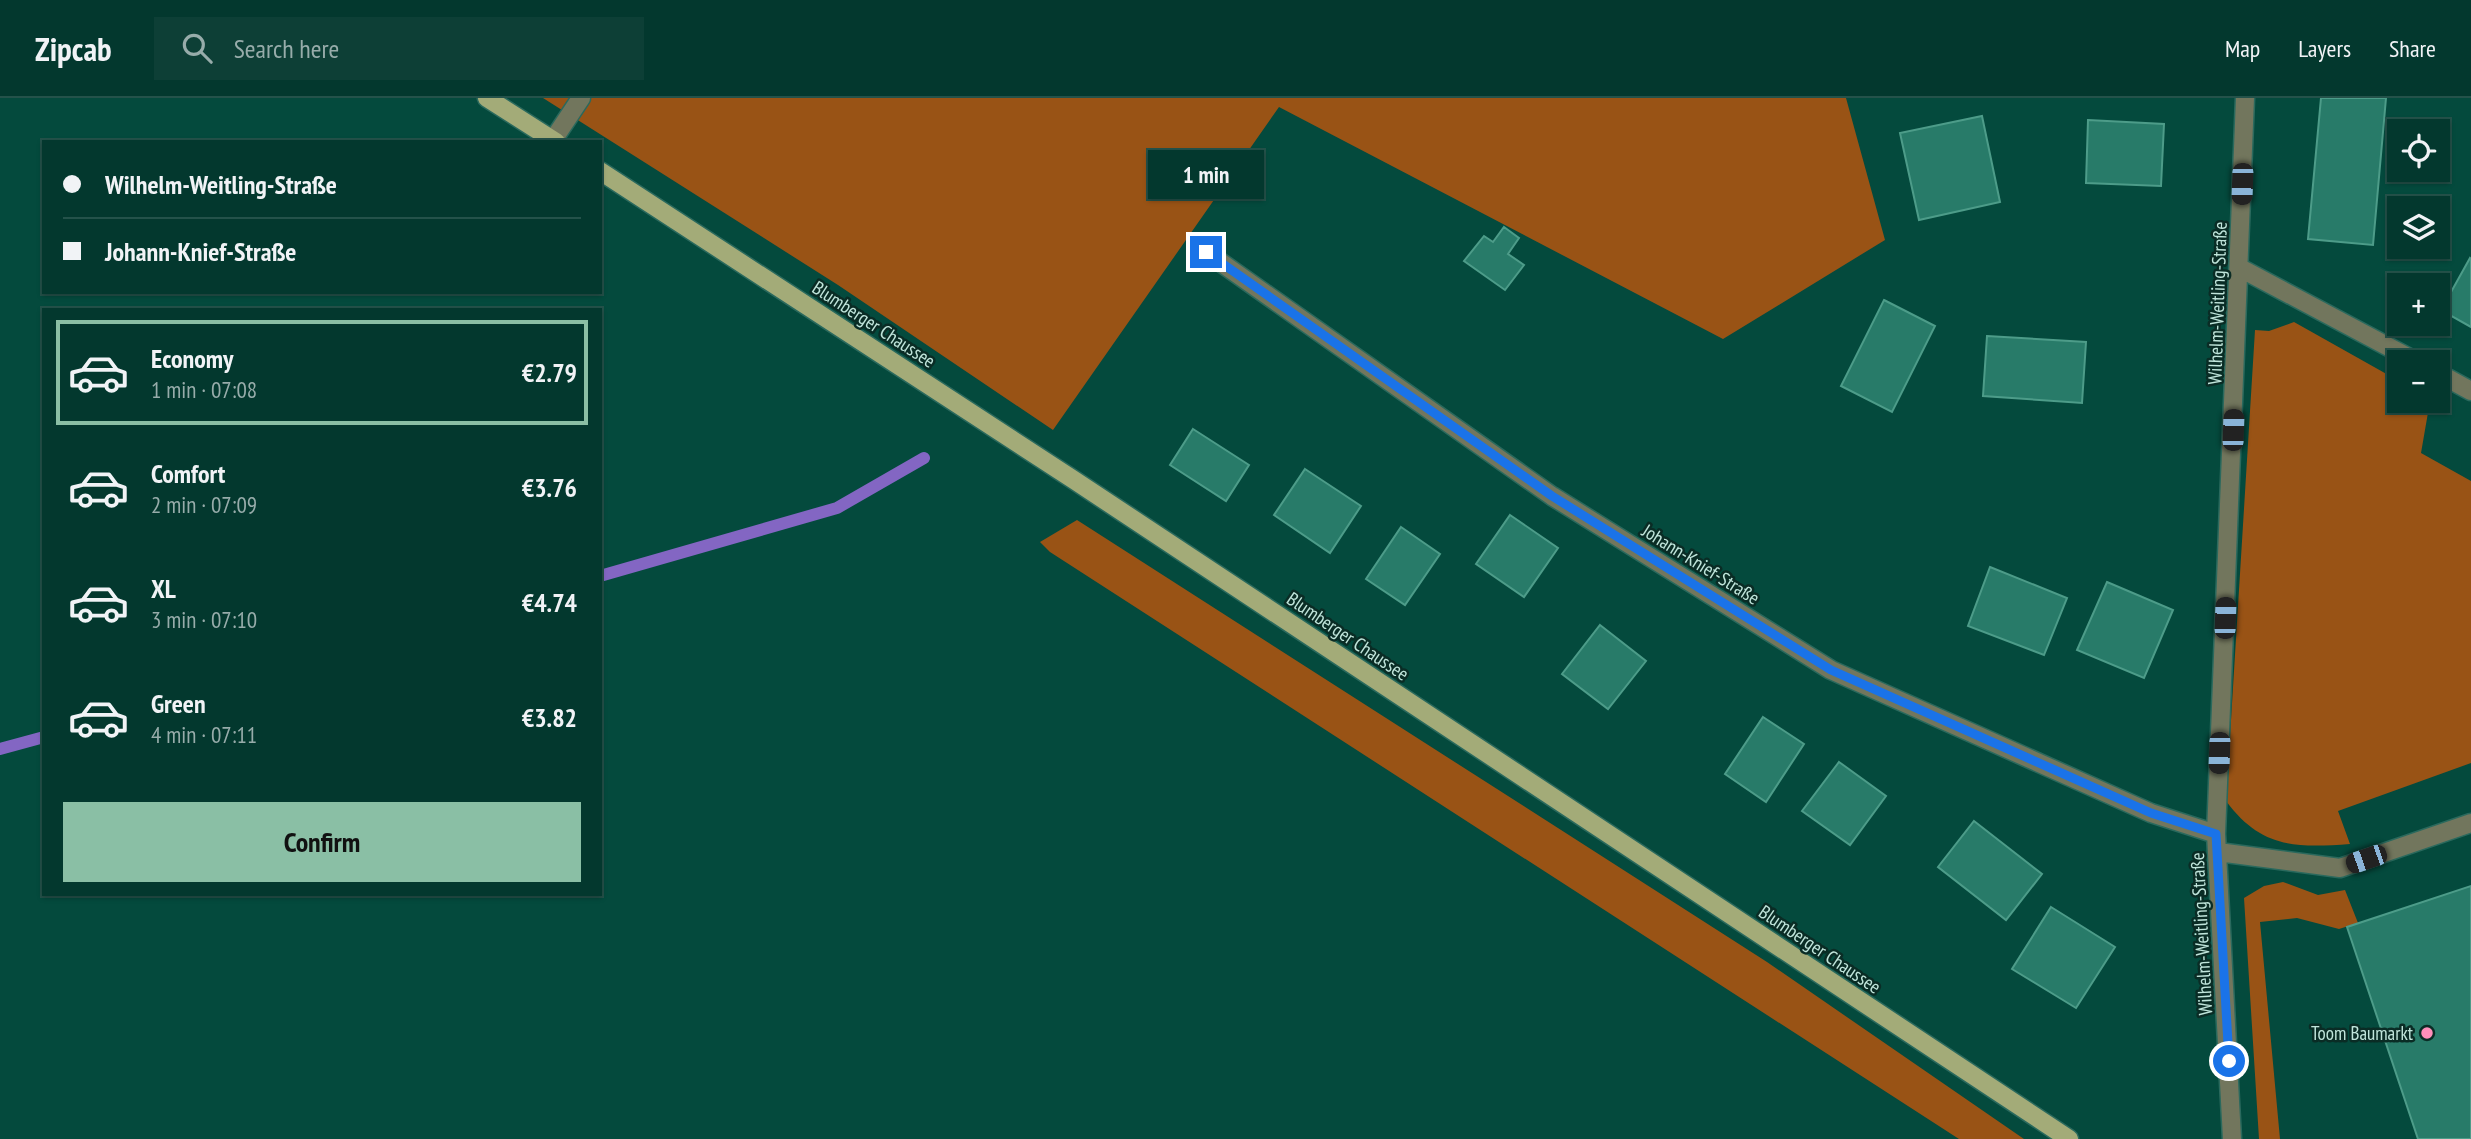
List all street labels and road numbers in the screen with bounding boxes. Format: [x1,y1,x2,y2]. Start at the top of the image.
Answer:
street label: Wilhelm-Weitling-Straße [2202,221,2232,385]
street label: Blumberger Chaussee [808,275,940,373]
street label: Johann-Knief-Straße [1637,518,1764,610]
street label: Blumberger Chaussee [1282,586,1414,686]
street label: Wilhelm-Weitling-Straße [2185,852,2217,1016]
street label: Blumberger Chaussee [1754,899,1886,999]

